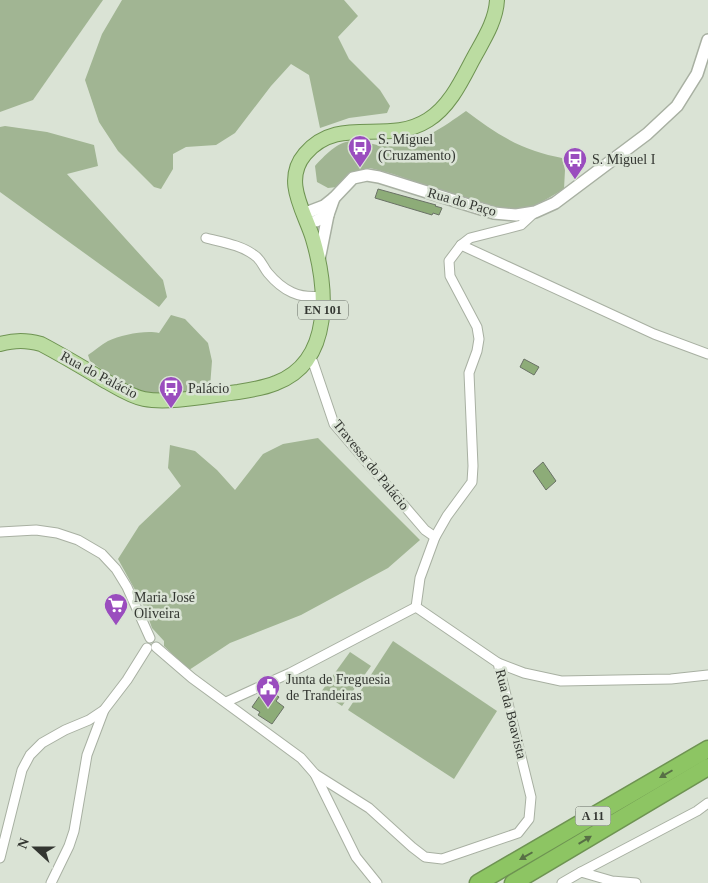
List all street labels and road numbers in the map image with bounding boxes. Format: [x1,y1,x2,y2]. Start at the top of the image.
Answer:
street label: Rua do Paço [426,185,498,219]
road number: EN 101 [298,300,348,320]
street label: Rua do Palácio [58,348,140,402]
street label: Travessa do Palácio [330,417,412,513]
street label: Rua da Boavista [493,668,530,761]
road number: A 11 [576,806,610,826]

